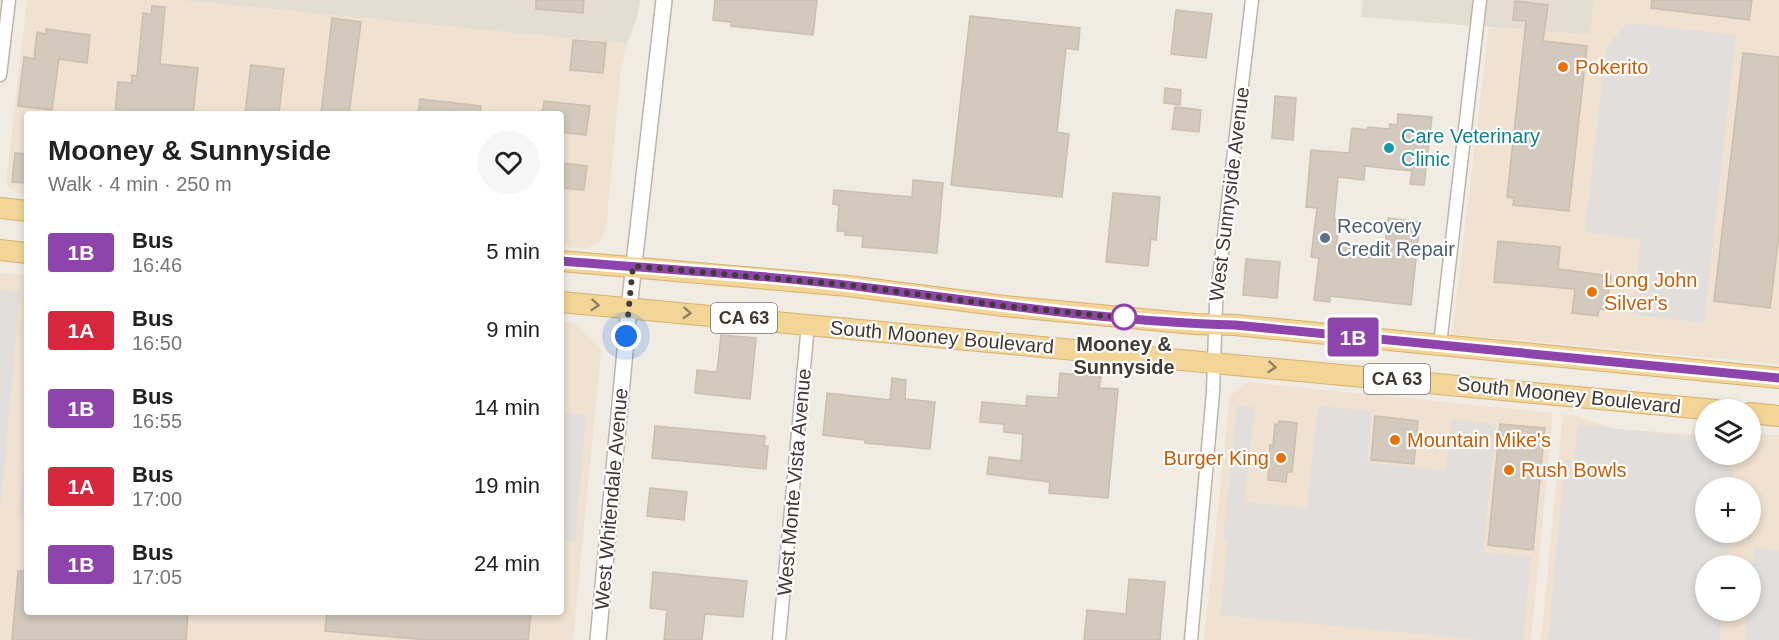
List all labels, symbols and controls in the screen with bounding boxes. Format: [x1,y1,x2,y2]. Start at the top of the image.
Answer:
place label: Pokerito [1575,56,1648,78]
marker: Pokerito [1556,60,1570,74]
street label: West Sunnyside Avenue [1205,85,1253,303]
place label: Care Veterinary Clinic [1401,125,1540,170]
button: heart [477,131,540,194]
text: Mooney & Sunnyside [48,135,331,166]
marker: Care Veterinary Clinic [1382,141,1396,155]
text: Walk · 4 min · 250 m [48,173,232,195]
place label: Recovery Credit Repair [1337,215,1455,260]
text: Bus [132,228,174,253]
marker: Recovery Credit Repair [1318,231,1332,245]
text: 5 min [486,239,540,264]
text: 1B [68,241,94,264]
text: 16:46 [132,254,182,276]
place label: Long John Silver's [1604,269,1697,314]
marker: Long John Silver's [1585,285,1599,299]
one-way arrow [590,298,599,311]
road number: CA 63 [711,303,777,333]
marker: Mooney & Sunnyside [1111,304,1137,330]
text: Bus [132,306,174,331]
one-way arrow [683,306,692,319]
street label: South Mooney Boulevard [829,316,1055,358]
text: 9 min [486,317,540,342]
line badge: 1B [1326,318,1380,356]
text: 1A [68,319,94,342]
your location [611,321,641,351]
text: 1B [1340,326,1366,349]
text: 16:50 [132,332,182,354]
place label: Mooney & Sunnyside [1073,333,1175,378]
one-way arrow [1268,360,1277,373]
road number: CA 63 [1364,364,1430,394]
street label: West Monte Vista Avenue [773,368,815,596]
street label: South Mooney Boulevard [1456,372,1682,418]
text: Bus [132,384,174,409]
street label: West Whitendale Avenue [590,387,632,611]
text: 14 min [474,395,540,420]
text: 1B [68,397,94,420]
map controls [1695,399,1761,621]
button: layers [1695,399,1761,465]
text: 16:55 [132,410,182,432]
place label: Mountain Mike's [1407,429,1551,451]
marker: Mountain Mike's [1388,433,1402,447]
place label: Burger King [1163,447,1269,469]
marker: Burger King [1274,451,1288,465]
place label: Rush Bowls [1521,459,1627,481]
text: Bus [132,462,174,487]
marker: Rush Bowls [1502,463,1516,477]
text: 19 min [474,473,540,498]
text: 1A [68,475,94,498]
button: + [1695,477,1761,543]
text: 17:00 [132,488,182,510]
text: Bus [132,540,174,565]
text: 24 min [474,551,540,576]
text: 1B [68,553,94,576]
button: − [1695,555,1761,621]
text: 17:05 [132,566,182,588]

